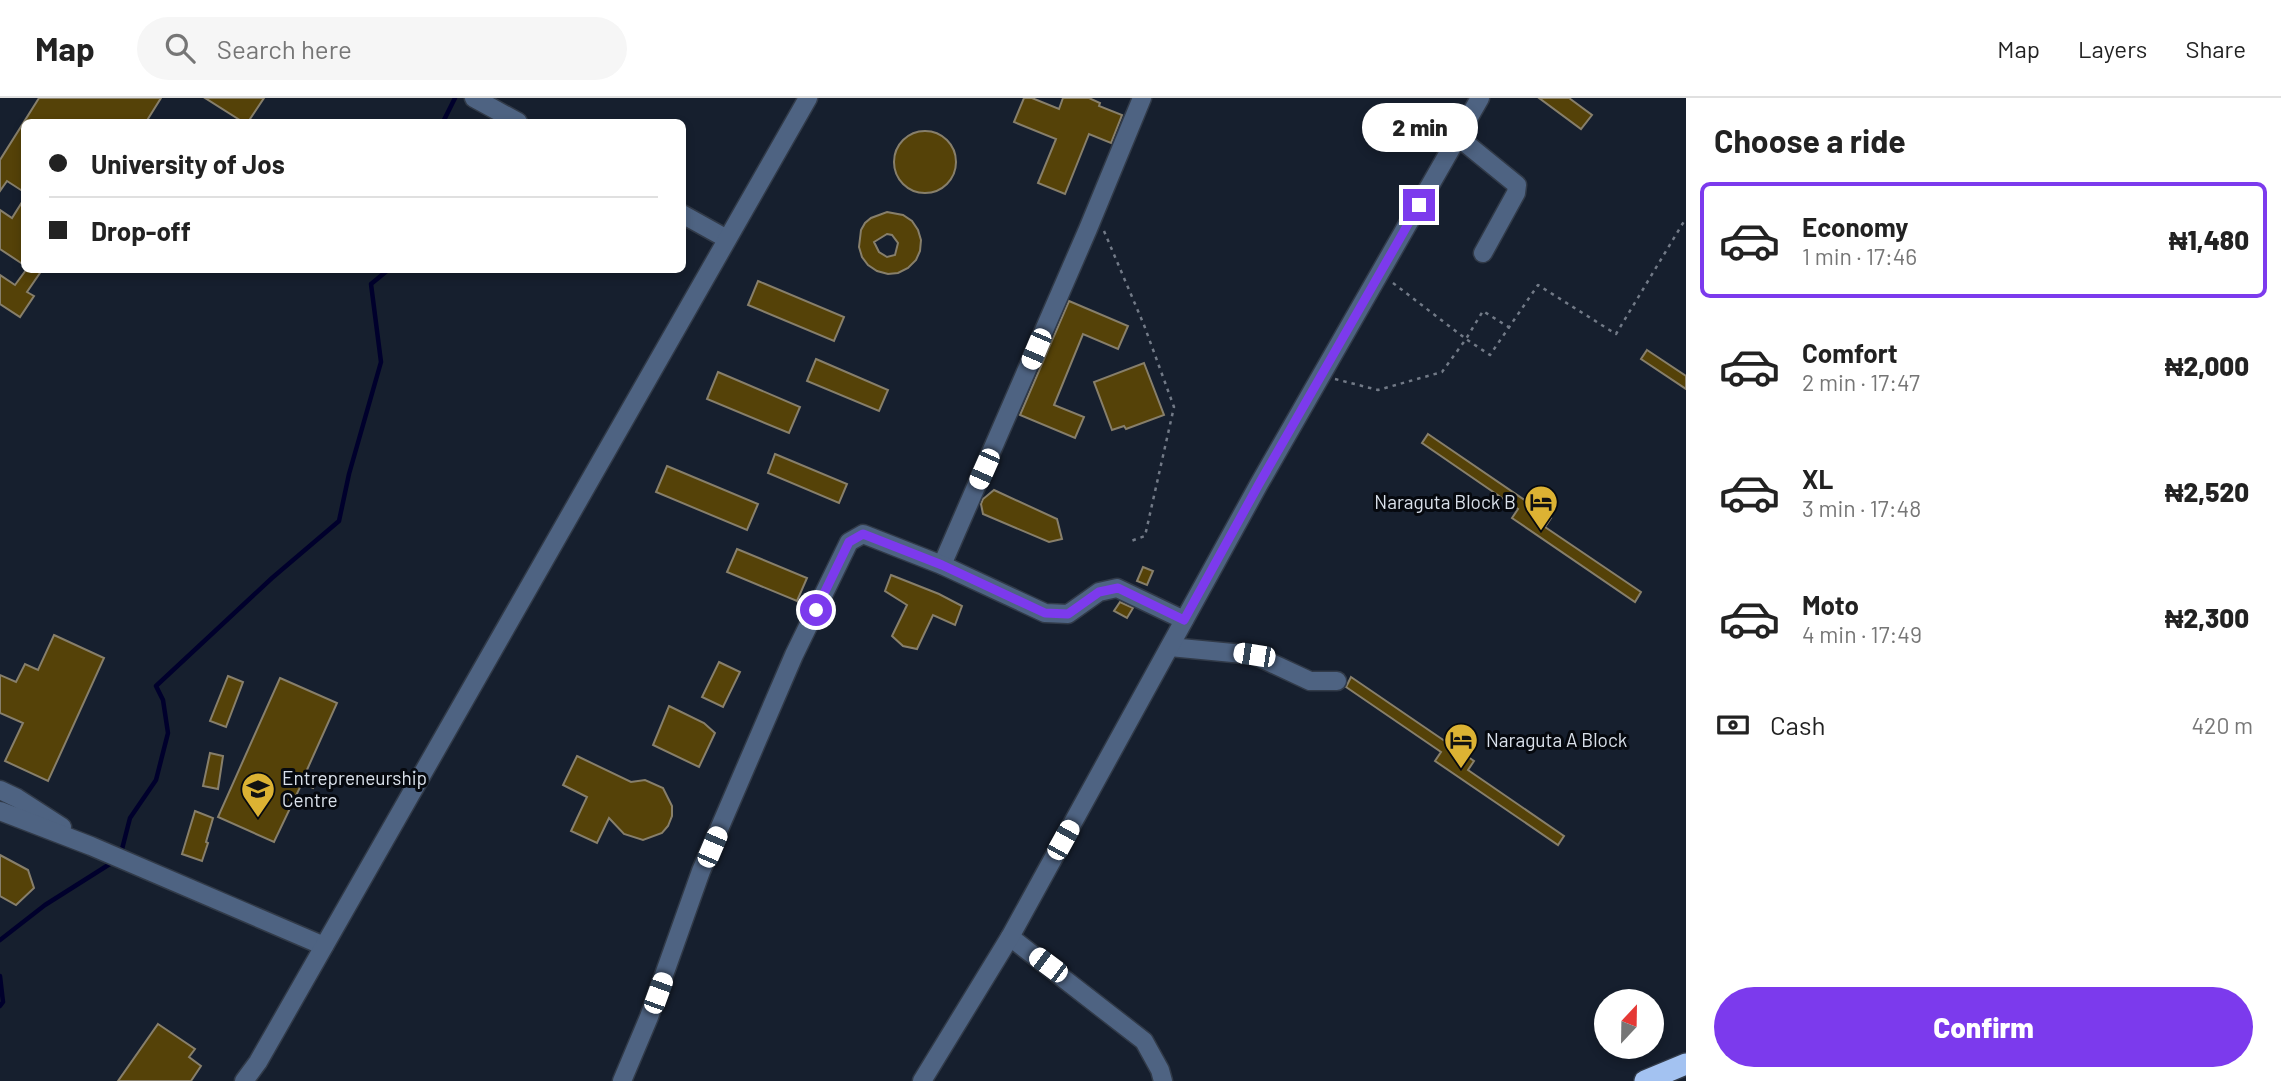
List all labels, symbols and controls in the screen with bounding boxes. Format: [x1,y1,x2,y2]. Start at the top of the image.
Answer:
search box [137,17,627,80]
text: Map [35,28,95,68]
icon: search [161,29,199,67]
text: Search here [217,33,352,64]
text: Map [1997,34,2040,63]
text: Layers [2078,34,2147,63]
text: Share [2185,34,2246,63]
callout: 2 min [1361,104,1477,153]
text: 2 min [1392,113,1448,141]
text: Choose a ride [1714,121,1906,159]
text: University of Jos [91,148,285,179]
route end [1403,189,1435,221]
icon: car [1718,209,1781,272]
text: Economy [1802,211,1908,242]
text: Drop-off [91,215,191,246]
text: ₦1,480 [2169,224,2249,255]
text: 1 min · 17:46 [1802,242,1917,270]
car [1019,326,1054,372]
icon: car [1718,335,1781,398]
text: Comfort [1802,337,1898,368]
text: ₦2,000 [2165,350,2249,381]
text: 2 min · 17:47 [1802,368,1920,396]
car [966,446,1003,492]
icon: car [1718,461,1781,524]
text: XL [1802,463,1833,494]
text: ₦2,520 [2165,476,2249,507]
hotel icon: Naraguta Block B [1522,483,1560,532]
place label: Naraguta Block B [1374,490,1516,513]
text: 3 min · 17:48 [1802,494,1921,522]
icon: car [1718,587,1781,650]
text: Moto [1802,589,1859,620]
route start [800,594,832,626]
text: ₦2,300 [2165,602,2249,633]
text: 4 min · 17:49 [1802,620,1922,648]
car [1232,641,1277,669]
icon: cash [1714,706,1752,744]
text: Cash [1770,709,1825,740]
text: 420 m [2191,711,2253,739]
hotel icon: Naraguta A Block [1442,721,1480,770]
place label: Naraguta A Block [1486,728,1627,751]
place label: Entrepreneurship Centre [282,766,427,811]
school or university icon: Entrepreneurship Centre [239,770,277,819]
car [1044,817,1083,863]
car [695,824,730,870]
car [1025,944,1072,986]
car [641,970,676,1016]
button: Confirm [1714,987,2253,1067]
north arrow [1594,989,1664,1059]
map controls [1594,989,1664,1059]

